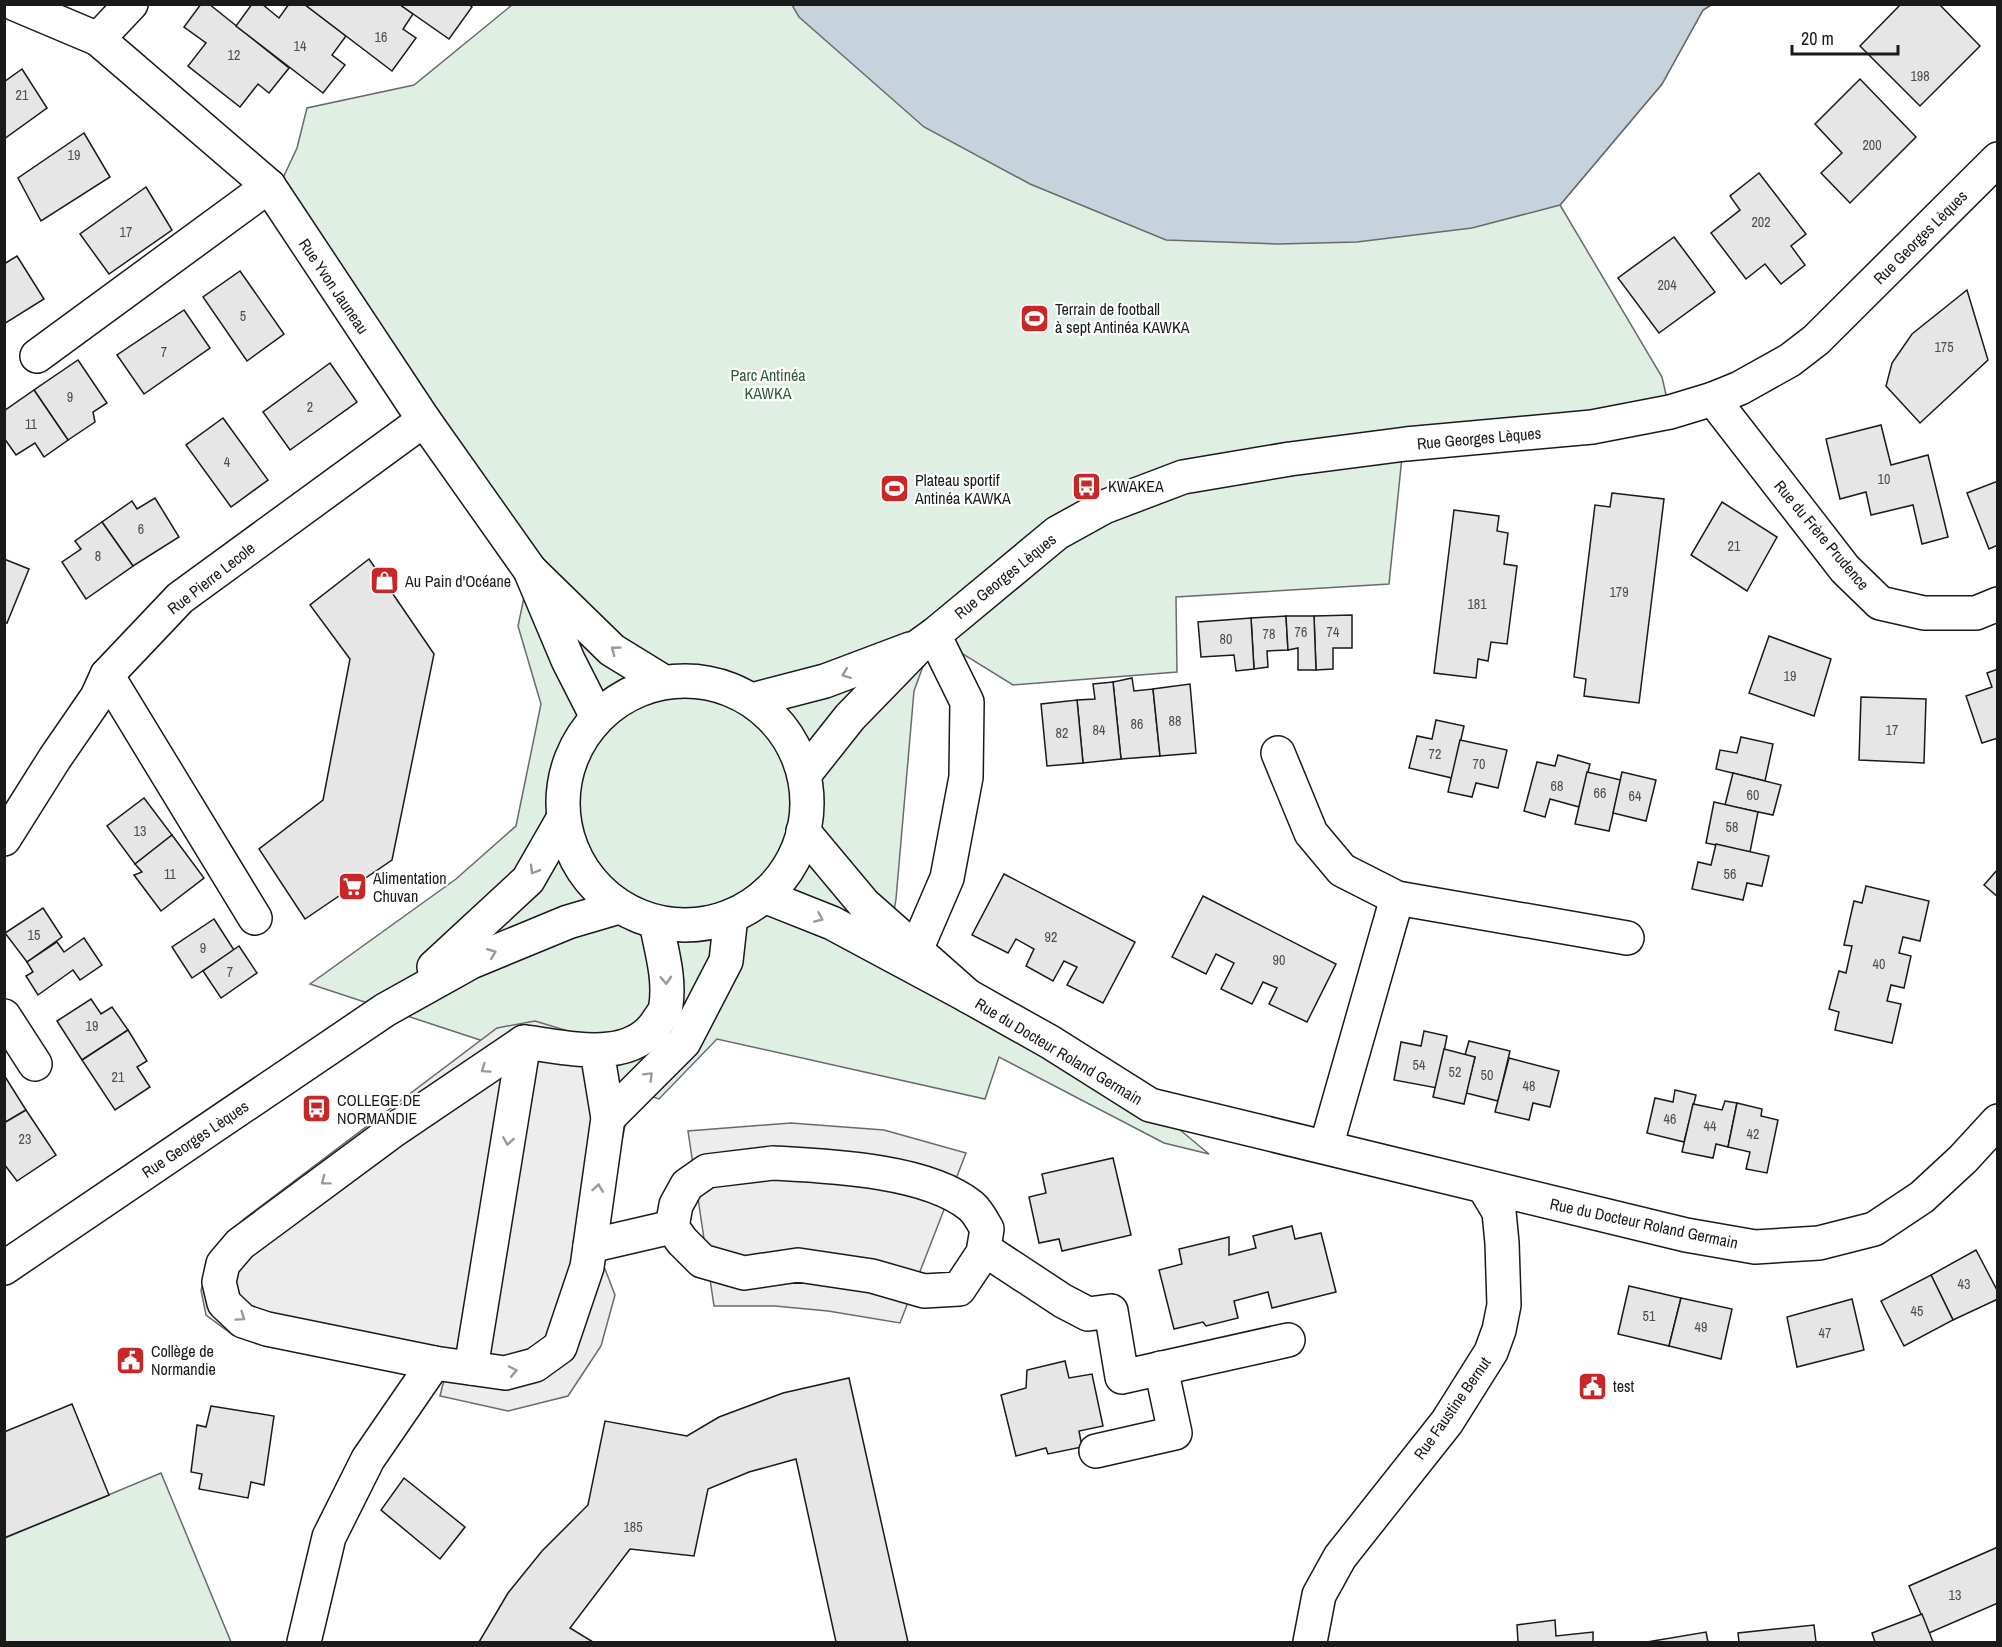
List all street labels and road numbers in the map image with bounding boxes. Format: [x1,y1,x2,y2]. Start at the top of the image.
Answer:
street label: Rue Georges Lèques [1868,185,1972,289]
street label: Rue Yvon Jauneau [294,234,374,338]
street label: Rue Georges Lèques [1416,422,1542,454]
street label: Rue du Frère Prudence [1770,475,1874,595]
street label: Rue Georges Lèques [950,528,1060,624]
street label: Rue Pierre Lecole [163,537,259,619]
street label: Rue du Docteur Roland Germain [971,992,1147,1110]
street label: Rue Georges Lèques [137,1095,253,1183]
street label: Rue du Docteur Roland Germain [1548,1192,1740,1254]
street label: Rue Faustine Bernut [1408,1352,1496,1464]

